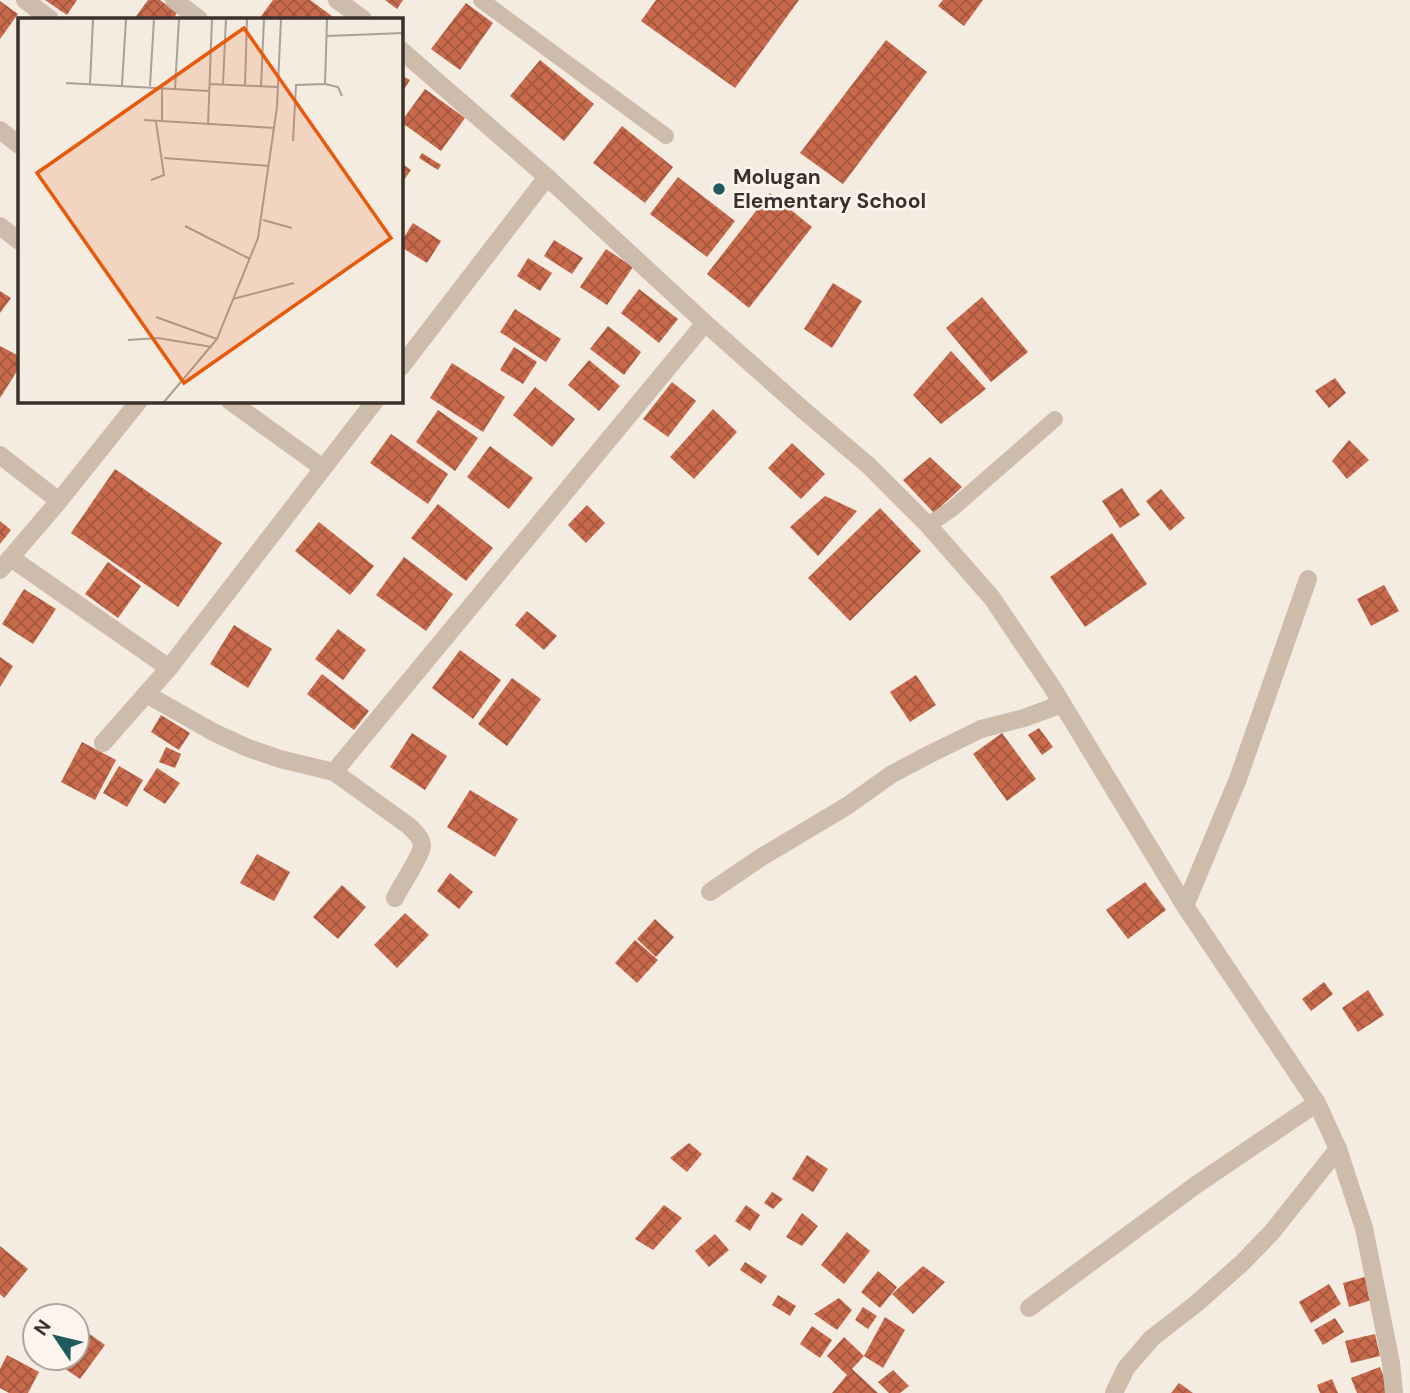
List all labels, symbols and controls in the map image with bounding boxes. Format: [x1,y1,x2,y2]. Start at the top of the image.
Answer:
inset map [18,18,402,402]
place label: Molugan Elementary School [733,163,926,215]
marker: Molugan Elementary School [711,181,727,197]
north arrow [21,1302,91,1372]
text: N [28,1315,57,1340]

